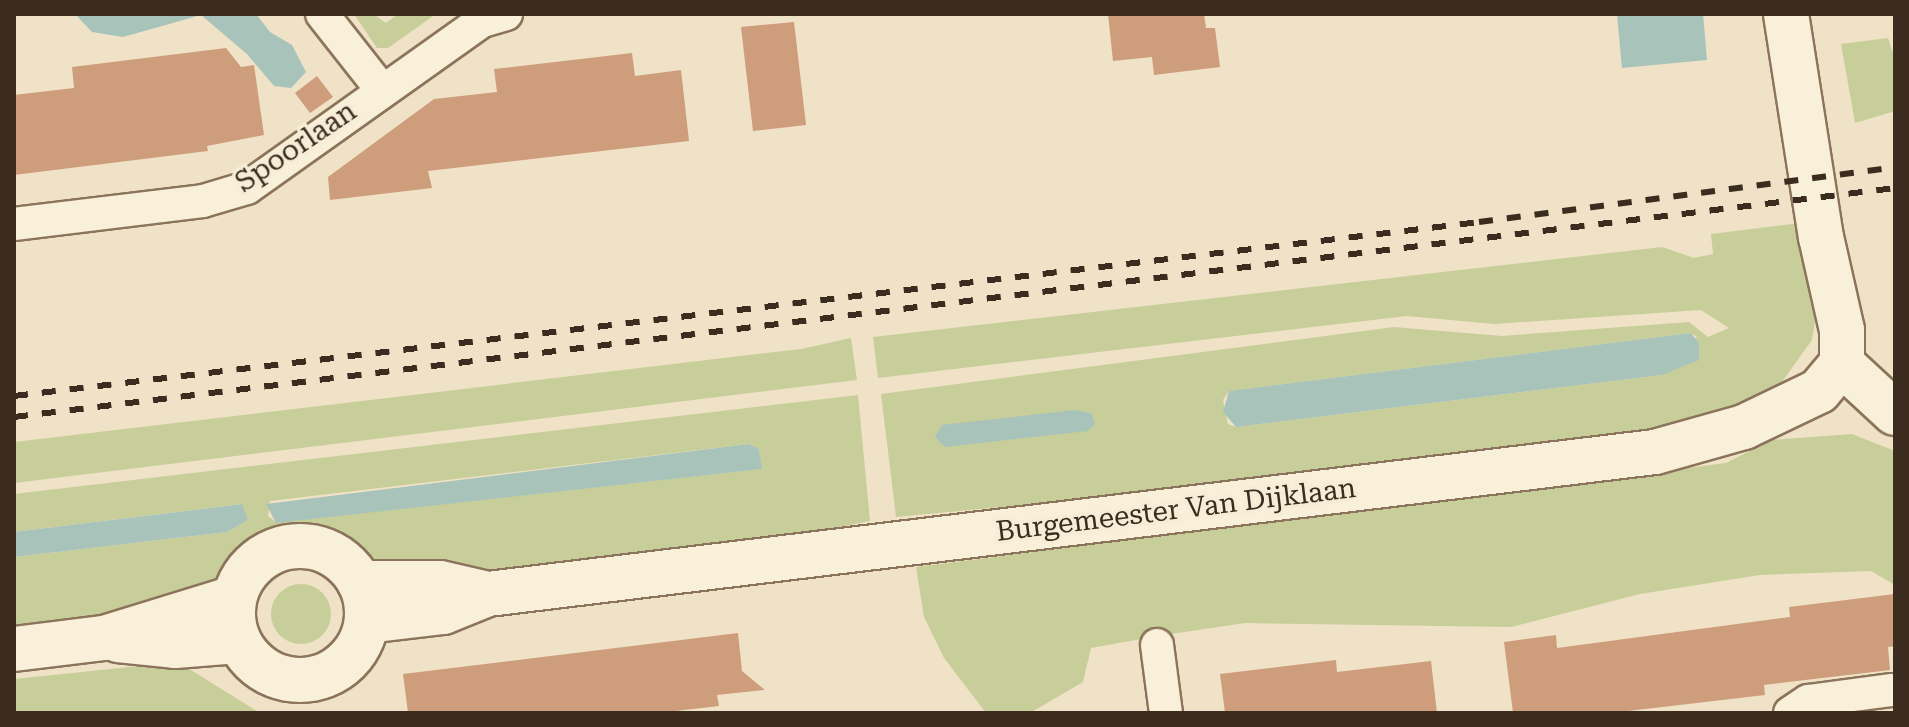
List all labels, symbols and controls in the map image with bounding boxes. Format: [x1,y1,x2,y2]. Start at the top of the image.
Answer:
street label: Spoorlaan [229,94,363,200]
street label: Burgemeester Van Dijklaan [994,471,1358,549]

